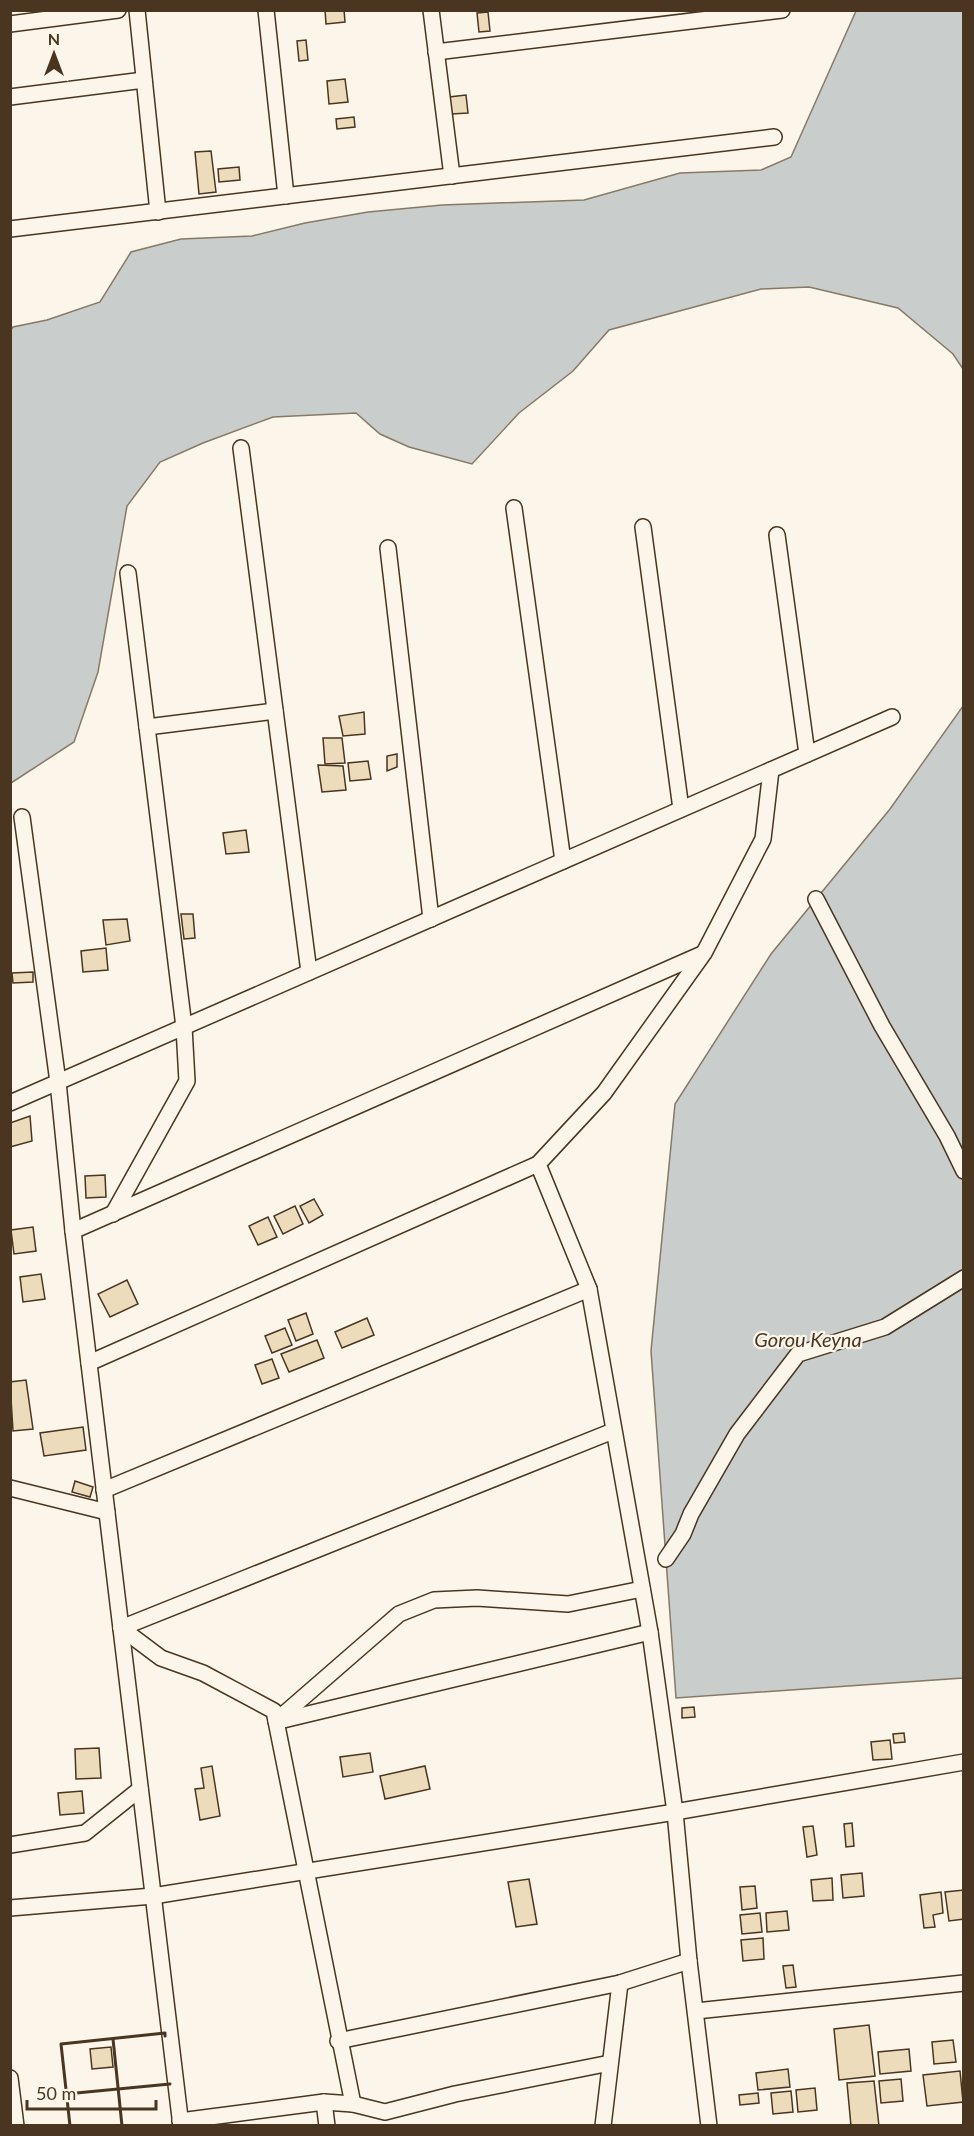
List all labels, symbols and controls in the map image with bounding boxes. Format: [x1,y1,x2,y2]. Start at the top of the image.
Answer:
north arrow [24,24,84,84]
text: N [48,29,60,48]
water label: Gorou Keyna [754,1327,862,1351]
scale bar [27,2073,156,2111]
text: 50 m [36,2082,76,2104]

